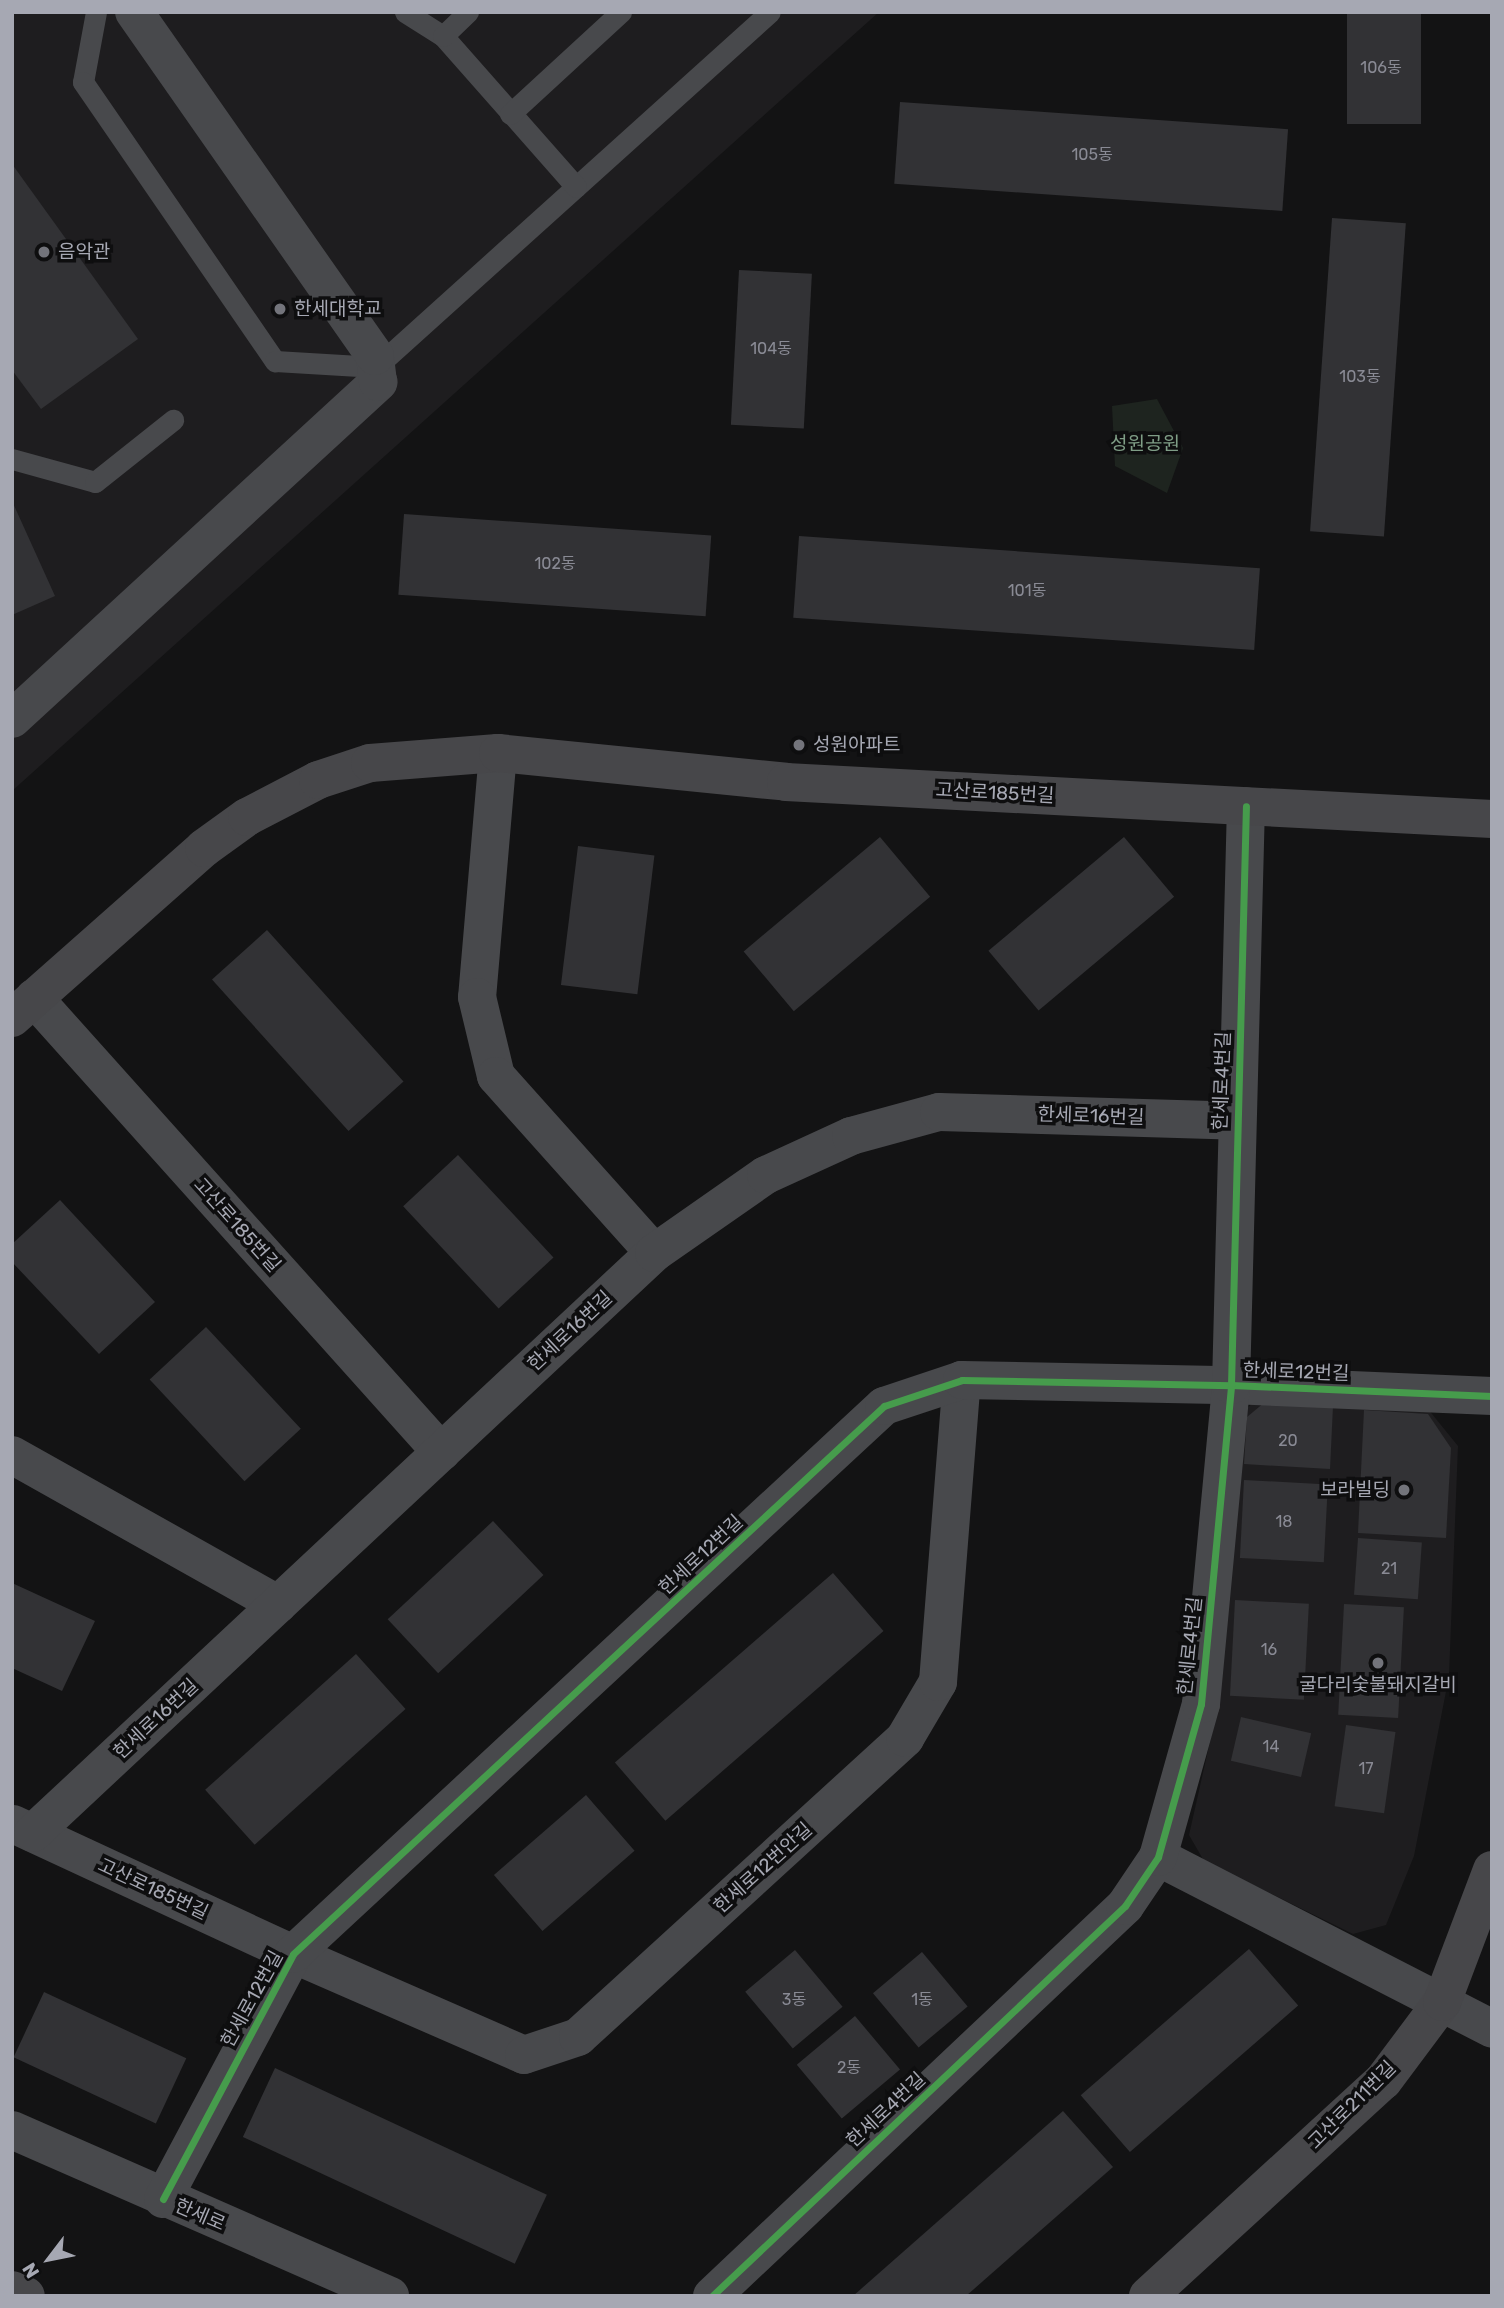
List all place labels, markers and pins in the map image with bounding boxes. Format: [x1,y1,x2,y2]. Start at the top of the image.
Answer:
place label: 음악관 [58,241,110,263]
marker: 음악관 [36,244,52,260]
place label: 한세대학교 [294,298,381,320]
marker: 한세대학교 [272,301,288,317]
place label: 성원아파트 [813,734,900,756]
marker: 성원아파트 [791,737,807,753]
place label: 보라빌딩 [1320,1479,1390,1501]
marker: 보라빌딩 [1396,1482,1412,1498]
marker: 굴다리숯불돼지갈비 [1370,1655,1386,1671]
place label: 굴다리숯불돼지갈비 [1299,1674,1457,1696]

